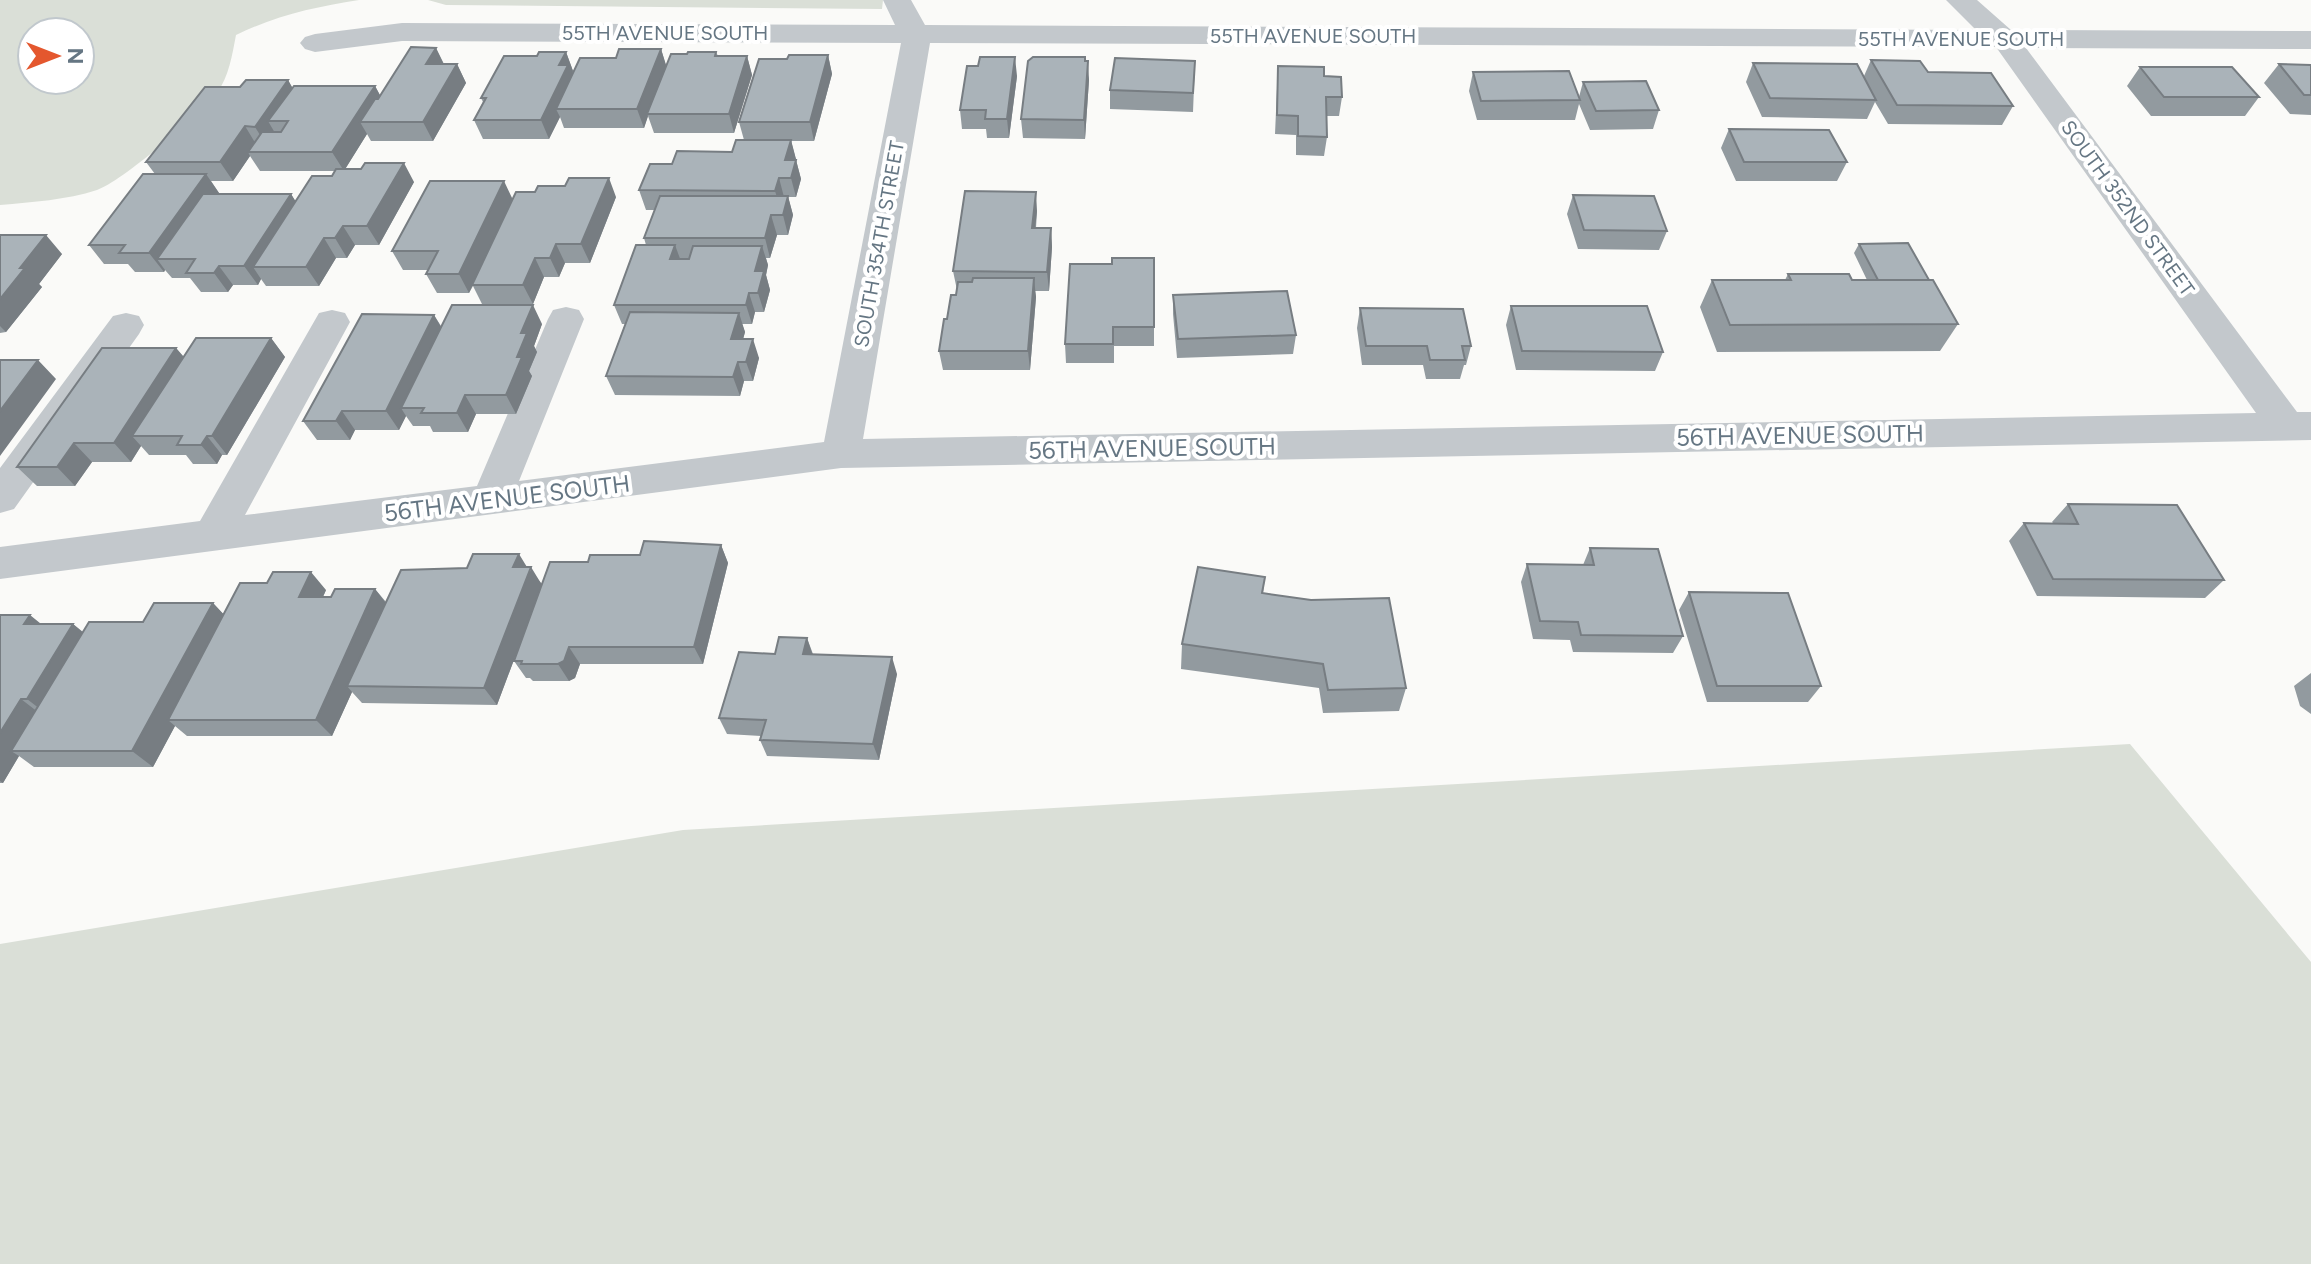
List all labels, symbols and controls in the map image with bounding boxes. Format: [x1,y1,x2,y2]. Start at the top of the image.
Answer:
north arrow [16,16,96,96]
street label: 55TH AVENUE SOUTH [562,21,768,45]
street label: 55TH AVENUE SOUTH [1210,24,1416,48]
street label: 55TH AVENUE SOUTH [1858,27,2064,51]
text: N [62,47,89,65]
street label: SOUTH 352ND STREET [2056,116,2200,300]
street label: SOUTH 354TH STREET [849,139,909,349]
street label: 56TH AVENUE SOUTH [1676,418,1924,452]
street label: 56TH AVENUE SOUTH [1028,431,1276,465]
street label: 56TH AVENUE SOUTH [382,469,632,527]

